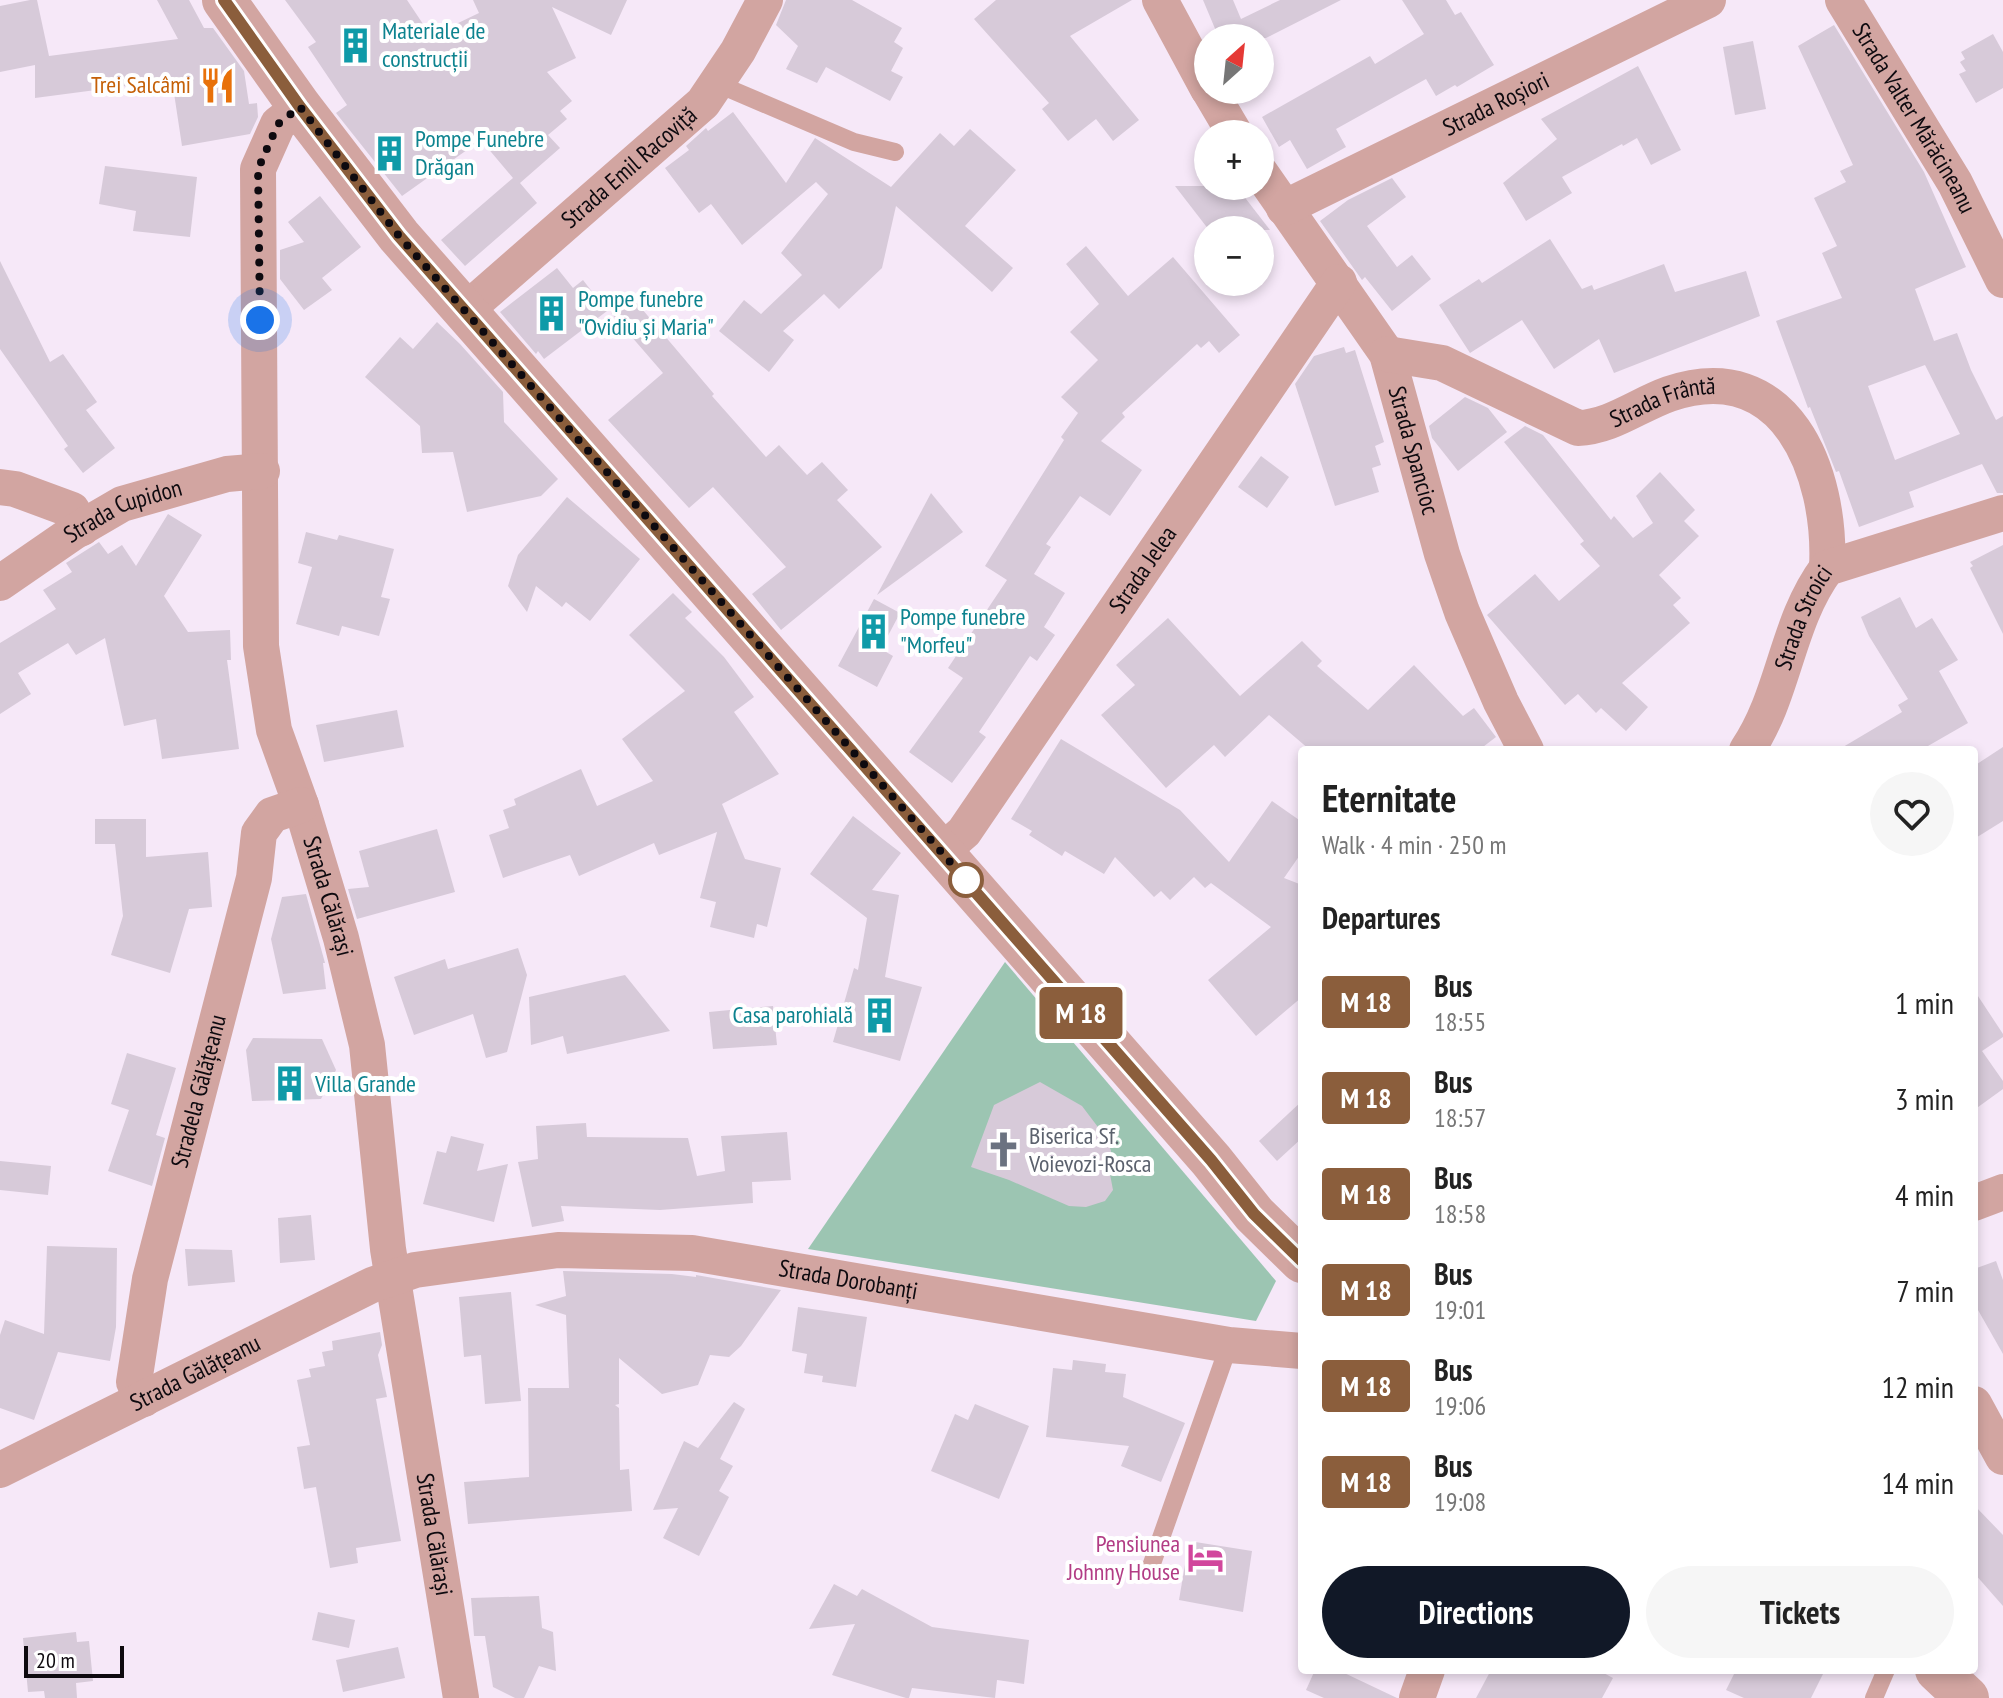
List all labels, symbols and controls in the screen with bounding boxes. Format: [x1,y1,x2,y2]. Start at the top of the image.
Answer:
place label: Materiale de construcții [382,15,486,74]
street label: Strada Valter Mărăcineanu [1846,17,1983,218]
north arrow [1194,24,1274,104]
map controls [1194,24,1274,296]
building icon: Materiale de construcții [337,26,375,64]
street label: Strada Roșiori [1437,64,1554,143]
restaurant icon: Trei Salcâmi [198,66,236,104]
place label: Trei Salcâmi [91,69,191,100]
street label: Strada Emil Racoviță [555,99,703,235]
button: + [1194,120,1274,200]
place label: Pompe Funebre Drăgan [415,123,544,182]
building icon: Pompe Funebre Drăgan [370,134,408,172]
button: − [1194,216,1274,296]
place label: Pompe funebre "Ovidiu și Maria" [578,283,714,342]
building icon: Pompe funebre "Ovidiu și Maria" [533,294,571,332]
your location [240,300,280,340]
street label: Strada Frântă [1605,370,1716,434]
street label: Strada Spancioc [1382,383,1447,518]
street label: Strada Cupidon [57,472,185,549]
street label: Strada Jelea [1102,520,1183,619]
street label: Strada Stroici [1767,559,1839,674]
place label: Pompe funebre "Morfeu" [900,601,1026,660]
building icon: Pompe funebre "Morfeu" [855,612,893,650]
button: heart [1870,772,1954,856]
text: Eternitate [1322,773,1456,822]
text: Walk · 4 min · 250 m [1322,828,1506,861]
street label: Strada Călărași [296,832,361,959]
unlabelled marker [949,863,983,897]
text: Departures [1322,898,1440,937]
text: Bus [1434,966,1473,1005]
text: M 18 [1340,983,1392,1020]
text: 1 min [1895,983,1954,1022]
line badge: M 18 [1025,987,1137,1039]
text: M 18 [1055,994,1107,1031]
building icon: Casa parohială [860,996,898,1034]
place label: Casa parohială [732,999,853,1030]
text: 18:55 [1434,1005,1486,1038]
street label: Stradela Gălățeanu [163,1011,233,1171]
text: Bus [1434,1062,1473,1101]
building icon: Villa Grande [270,1065,308,1103]
place label: Villa Grande [314,1068,416,1099]
text: M 18 [1340,1079,1392,1116]
text: 3 min [1895,1079,1954,1118]
text: 18:57 [1434,1101,1486,1134]
place label: Biserica Sf. Voievozi-Rosca [1028,1120,1151,1179]
church icon: Biserica Sf. Voievozi-Rosca [984,1131,1022,1169]
text: Bus [1434,1158,1473,1197]
text: M 18 [1340,1175,1392,1212]
text: 4 min [1895,1175,1954,1214]
text: 18:58 [1434,1197,1486,1230]
street label: Strada Dorobanți [777,1252,920,1306]
text: Bus [1434,1254,1473,1293]
text: M 18 [1340,1271,1392,1308]
text: 7 min [1896,1271,1954,1310]
text: 19:01 [1434,1293,1486,1326]
street label: Strada Gălățeanu [125,1327,265,1418]
text: Bus [1434,1350,1473,1389]
text: M 18 [1340,1367,1392,1404]
text: 12 min [1881,1367,1954,1406]
text: 19:06 [1434,1389,1486,1422]
text: Bus [1434,1446,1473,1485]
text: M 18 [1340,1463,1392,1500]
text: 14 min [1881,1463,1954,1502]
street label: Strada Călărași [410,1471,460,1598]
text: 19:08 [1434,1485,1486,1518]
place label: Pensiunea Johnny House [1066,1528,1180,1587]
hotel icon: Pensiunea Johnny House [1187,1539,1225,1577]
button: Directions [1322,1566,1630,1658]
button: Tickets [1646,1566,1954,1658]
scale bar [24,1642,124,1678]
text: 20 m [36,1646,75,1674]

